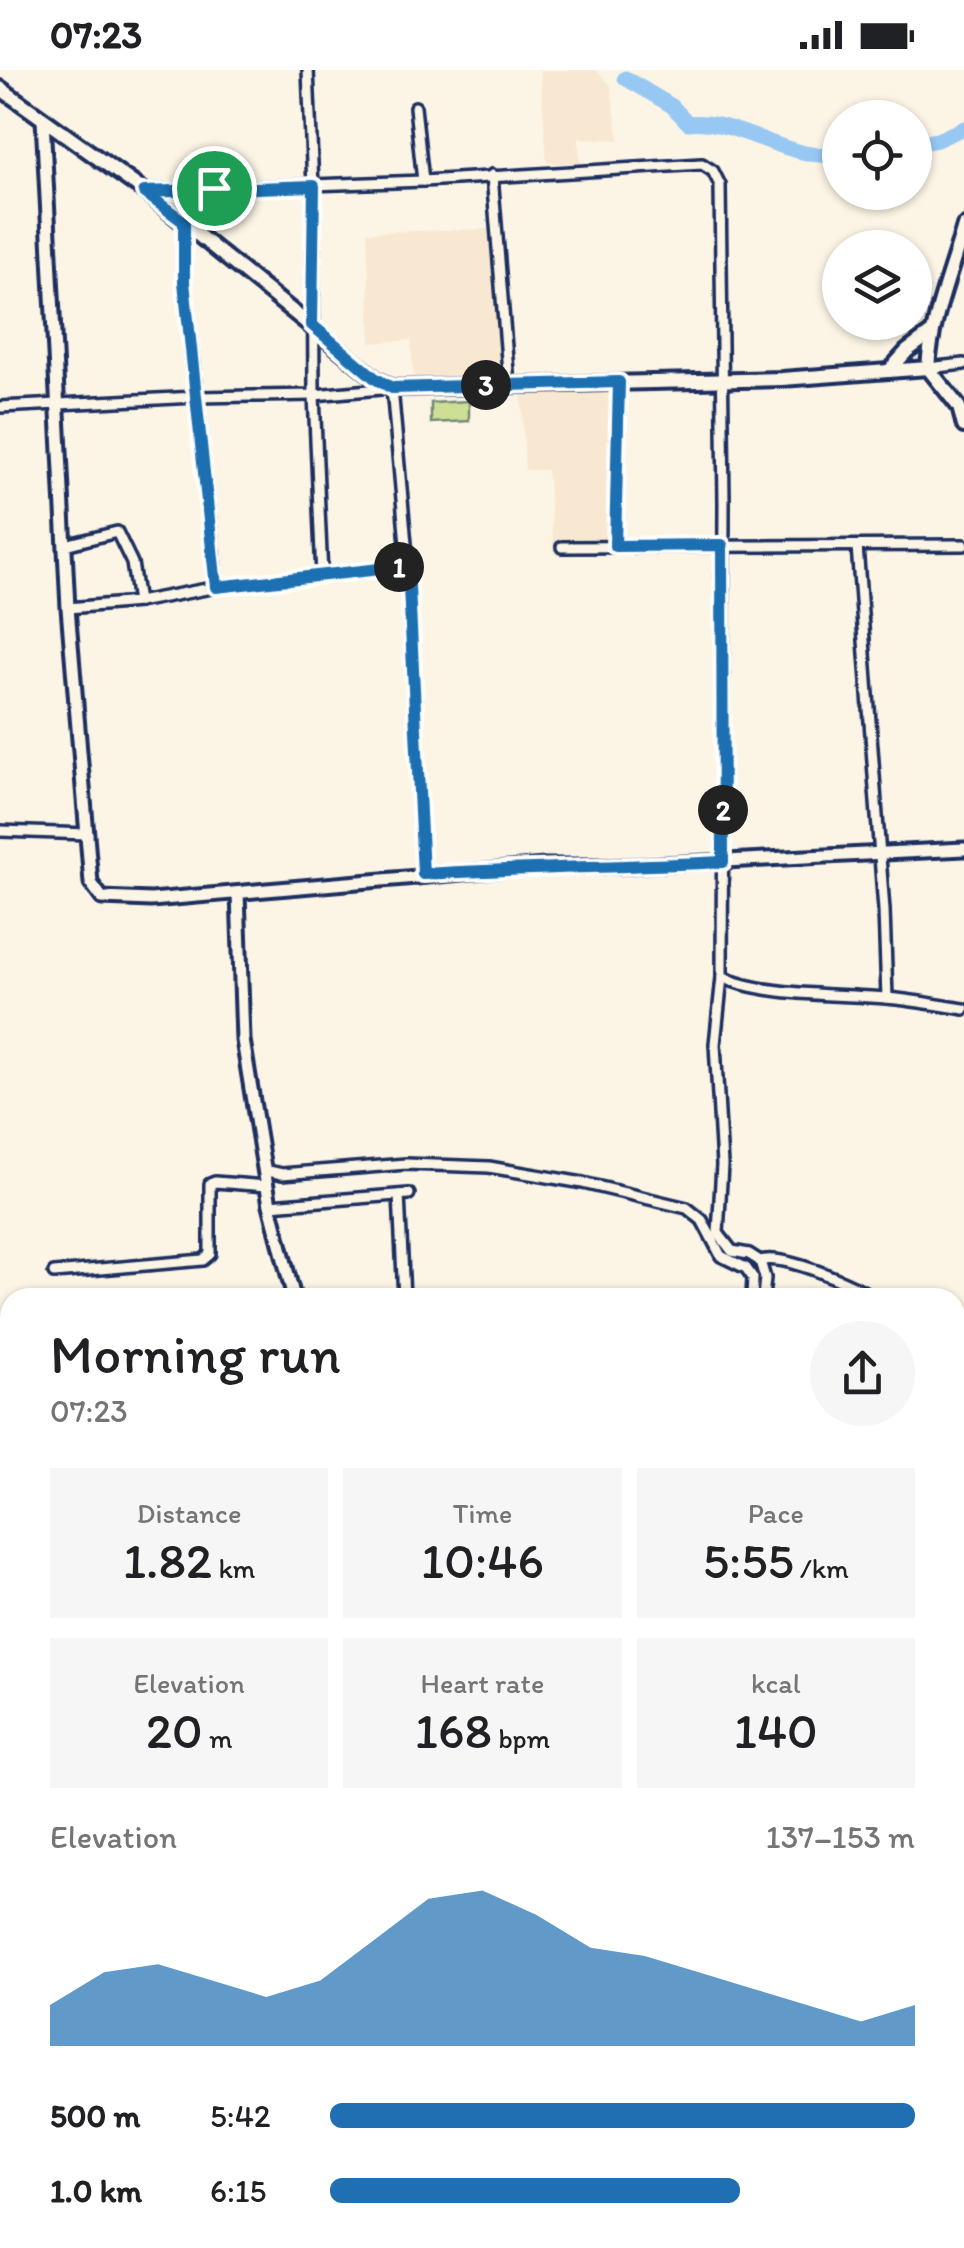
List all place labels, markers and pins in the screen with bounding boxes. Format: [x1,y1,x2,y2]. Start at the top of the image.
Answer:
pin [172,146,257,231]
pin: 3 [461,360,511,410]
pin: 1 [374,542,424,592]
pin: 2 [698,785,748,835]

